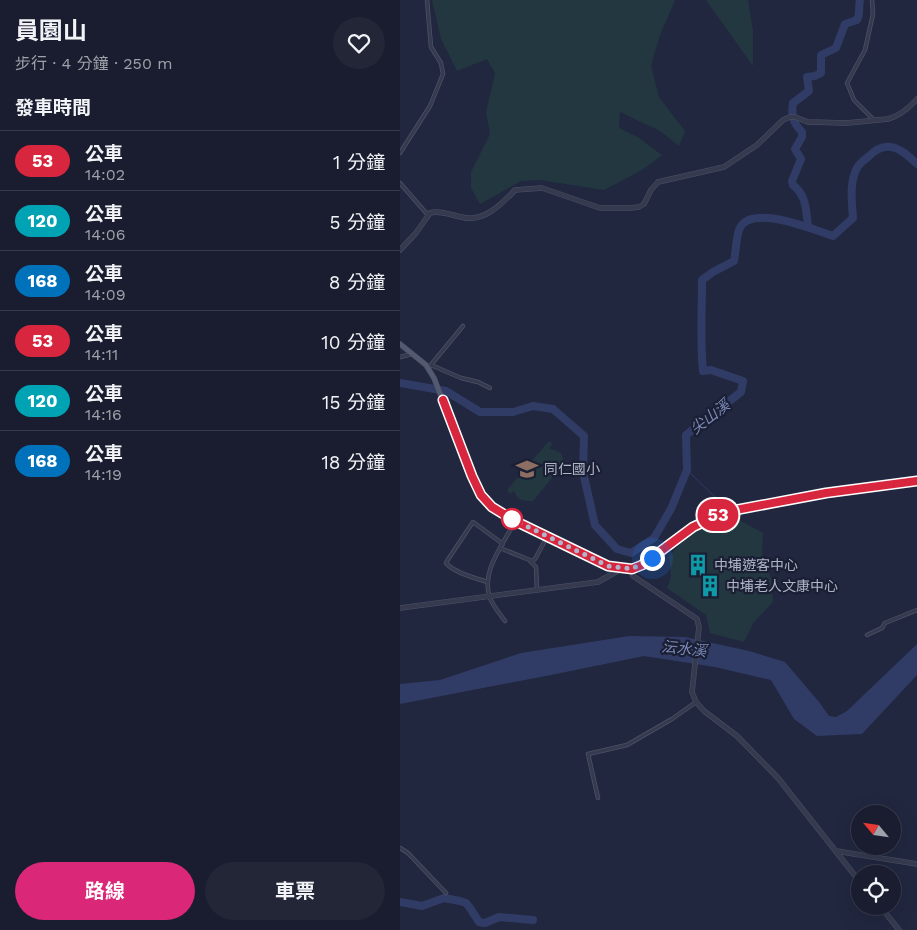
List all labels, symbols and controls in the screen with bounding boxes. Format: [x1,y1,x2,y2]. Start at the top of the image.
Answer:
text: 員園山 [15,17,87,45]
button: heart [333,17,385,69]
text: 步行 · 4 分鐘 · 250 m [15,54,173,73]
text: 發車時間 [15,96,91,119]
text: 公車 [85,142,123,165]
text: 53 [32,150,53,171]
text: 1 分鐘 [333,151,385,174]
text: 14:02 [85,165,125,184]
text: 公車 [85,202,123,225]
text: 120 [27,210,58,231]
text: 5 分鐘 [329,211,385,234]
text: 14:06 [85,225,125,244]
text: 公車 [85,262,123,285]
text: 168 [27,270,58,291]
text: 8 分鐘 [329,271,385,294]
text: 14:09 [85,285,126,304]
text: 公車 [85,322,123,345]
text: 53 [32,330,53,351]
text: 10 分鐘 [321,331,385,354]
text: 14:11 [85,345,118,364]
text: 公車 [85,382,123,405]
text: 120 [27,390,58,411]
text: 15 分鐘 [322,391,385,414]
water label: 尖山溪 [687,395,735,438]
text: 14:16 [85,405,122,424]
text: 公車 [85,442,123,465]
text: 168 [27,450,58,471]
text: 18 分鐘 [321,451,385,474]
school or university icon: 同仁國小 [514,456,540,482]
place label: 同仁國小 [544,461,600,477]
text: 14:19 [85,465,122,484]
line badge: 53 [696,499,740,531]
text: 53 [707,504,729,525]
unlabelled marker [501,508,523,530]
your location [640,546,665,571]
building icon: 中埔遊客中心 [685,552,711,578]
place label: 中埔遊客中心 [714,557,798,573]
building icon: 中埔老人文康中心 [697,573,723,599]
place label: 中埔老人文康中心 [726,578,838,594]
water label: 沄水溪 [661,638,709,661]
north arrow [851,805,901,855]
map controls [851,805,901,915]
button: 路線 [15,862,195,920]
button: 車票 [205,862,385,920]
button: locate [851,865,901,915]

